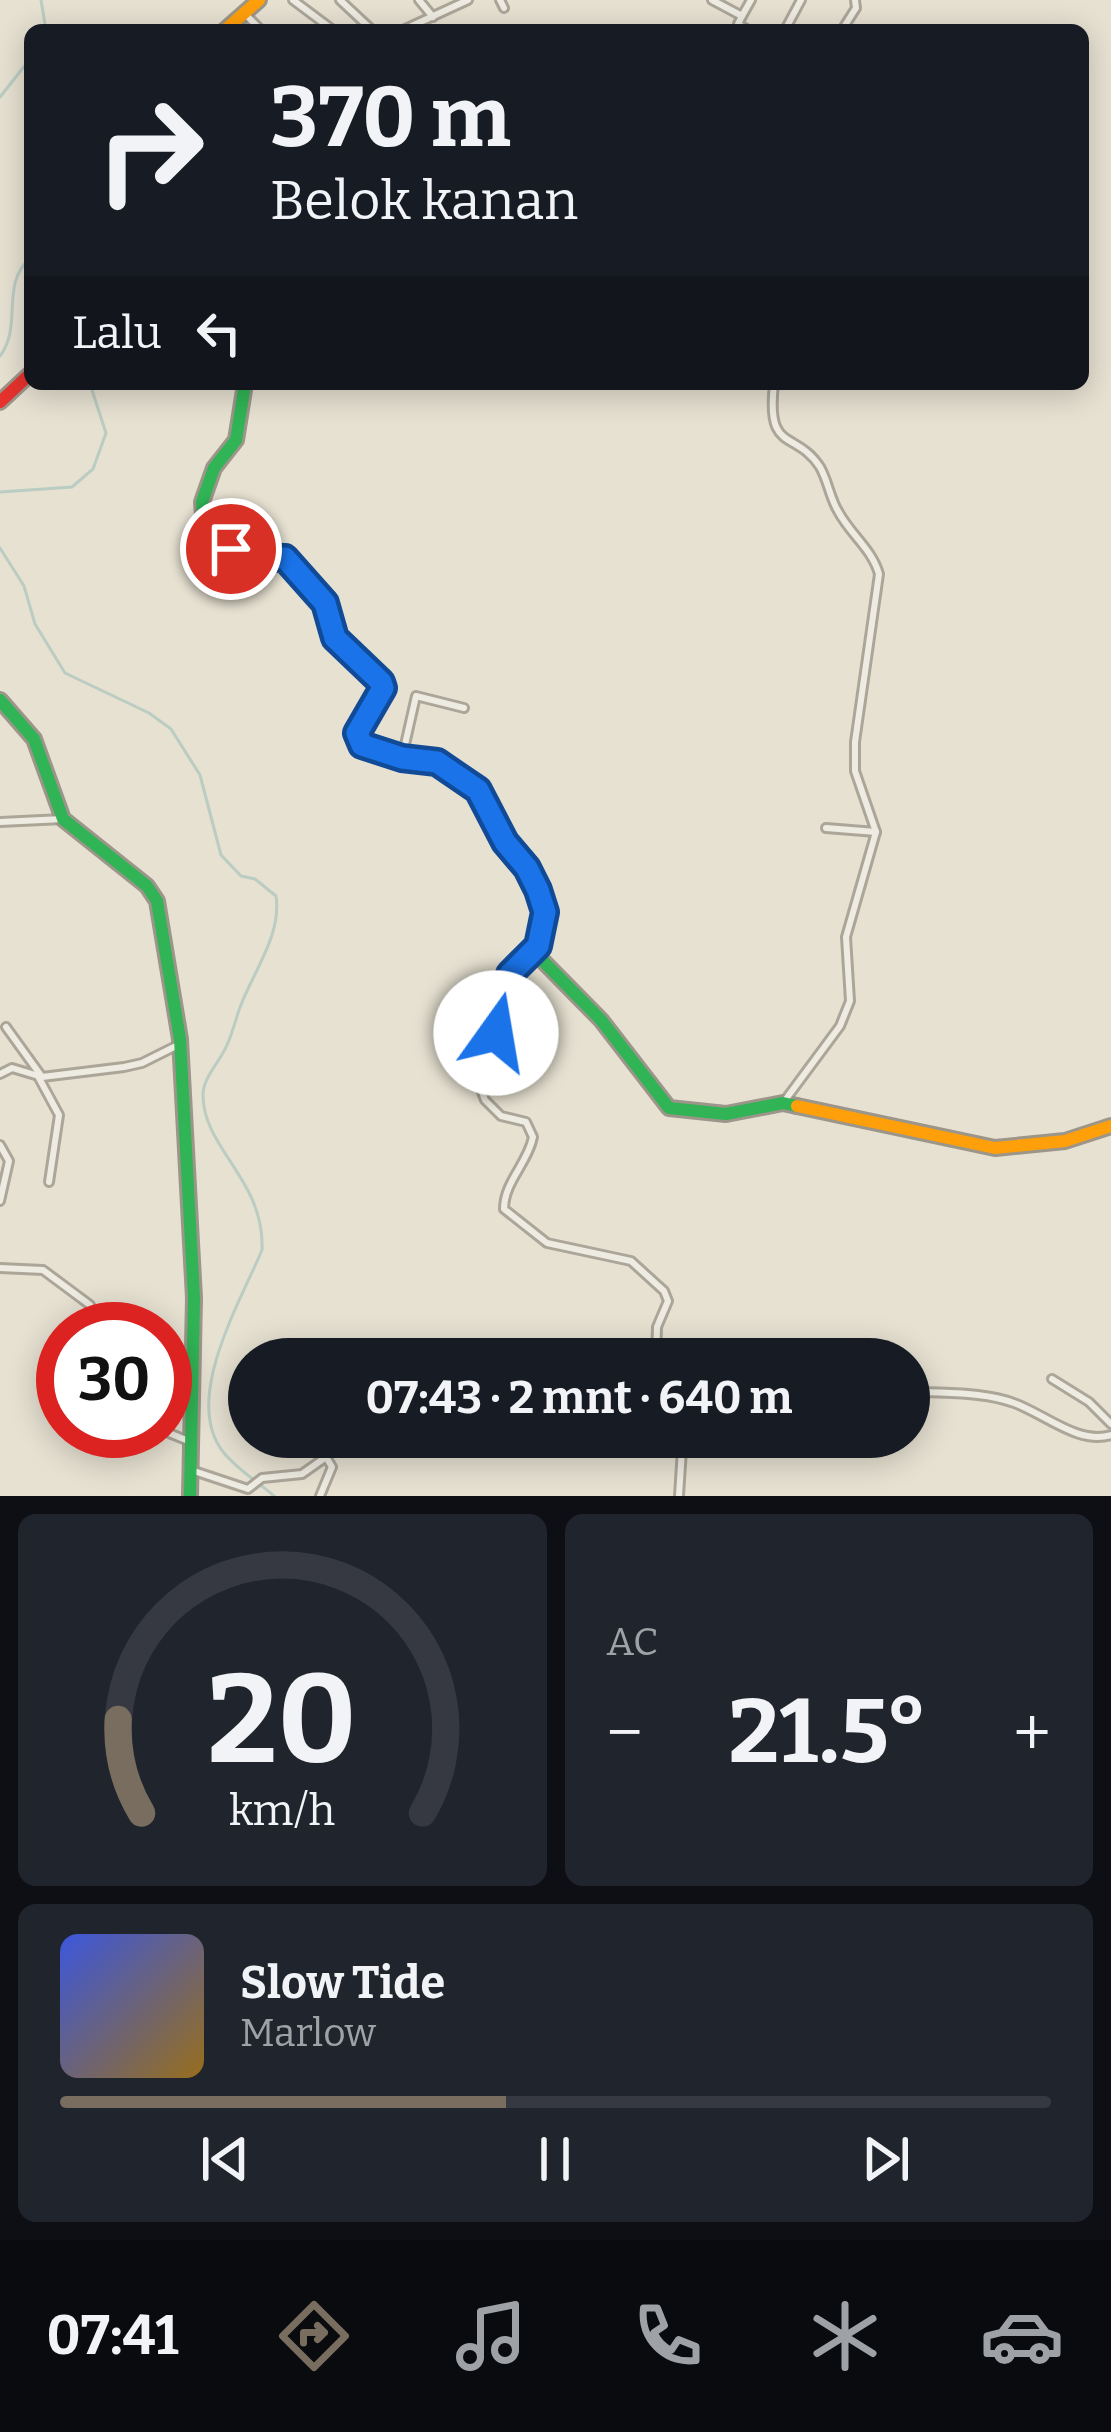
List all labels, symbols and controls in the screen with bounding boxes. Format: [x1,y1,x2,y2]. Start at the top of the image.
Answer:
text: 370 m [270,67,511,168]
icon: right [72,72,228,228]
text: Belok kanan [270,169,578,233]
icon: left [186,300,252,366]
text: Lalu [72,306,162,360]
pin [180,498,282,600]
icon: arrive [198,516,264,582]
position arrow [433,970,559,1096]
speed limit sign: 30 [36,1302,192,1458]
text: 07:43 · 2 mnt · 640 m [366,1371,793,1425]
text: AC [607,1619,658,1665]
text: 20 [207,1645,357,1795]
text: 21.5° [729,1678,928,1786]
text: − [607,1693,643,1772]
text: + [1013,1693,1051,1772]
text: km/h [229,1785,335,1836]
text: Slow Tide [240,1956,445,2010]
text: Marlow [240,2010,376,2056]
icon: previous [192,2126,258,2192]
icon: pause [522,2126,588,2192]
icon: next [853,2126,919,2192]
icon: directions [272,2294,356,2378]
icon: music [449,2294,533,2378]
icon: phone [626,2294,710,2378]
icon: climate [803,2294,887,2378]
icon: car [980,2294,1064,2378]
text: 07:41 [47,2304,179,2368]

